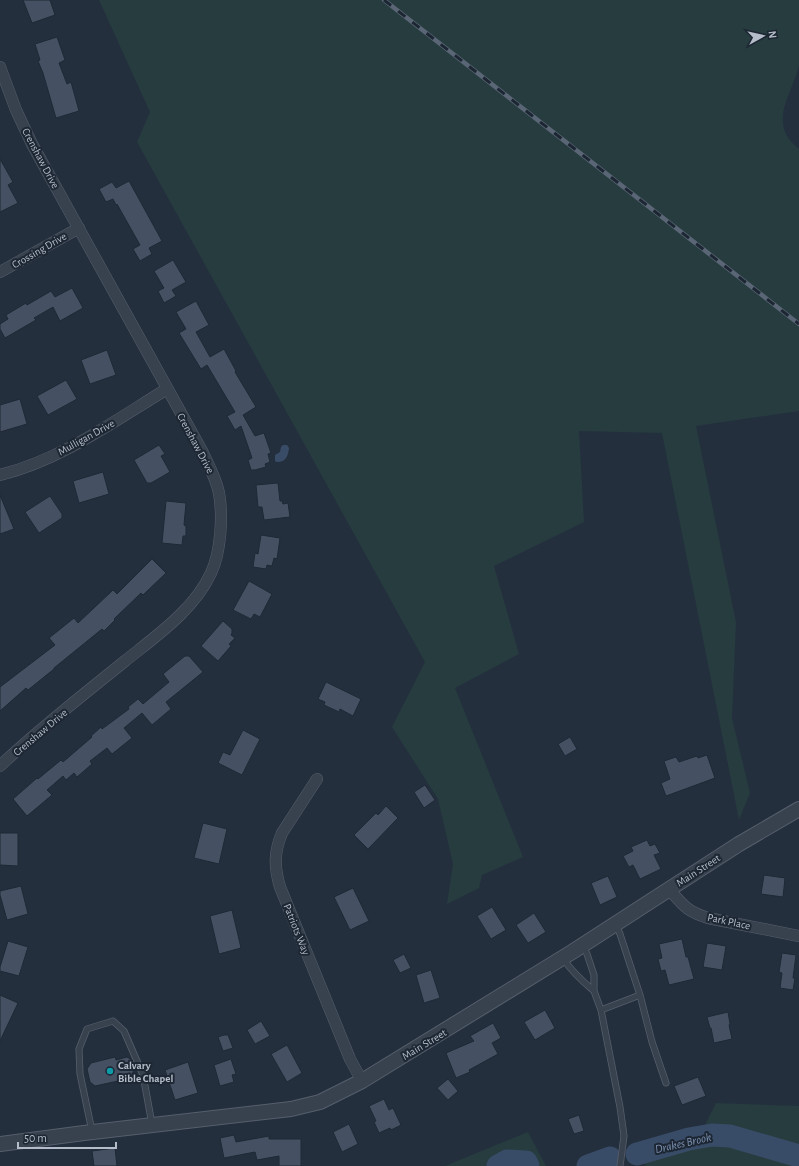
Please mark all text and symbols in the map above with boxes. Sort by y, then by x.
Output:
north arrow [743,16,783,56]
text: N [766,30,778,39]
street label: Crenshaw Drive [20,126,61,190]
street label: Crossing Drive [10,230,68,270]
street label: Crenshaw Drive [175,411,216,475]
street label: Mulligan Drive [56,417,116,457]
street label: Crenshaw Drive [11,707,69,758]
street label: Main Street [674,852,723,889]
street label: Patriots Way [281,902,312,957]
street label: Park Place [706,912,751,931]
street label: Main Street [400,1027,449,1062]
place label: Calvary Bible Chapel [118,1060,173,1084]
marker: Calvary Bible Chapel [105,1066,115,1076]
scale bar [18,1124,116,1150]
water label: Drakes Brook [654,1131,713,1155]
text: 50 m [24,1132,47,1144]

